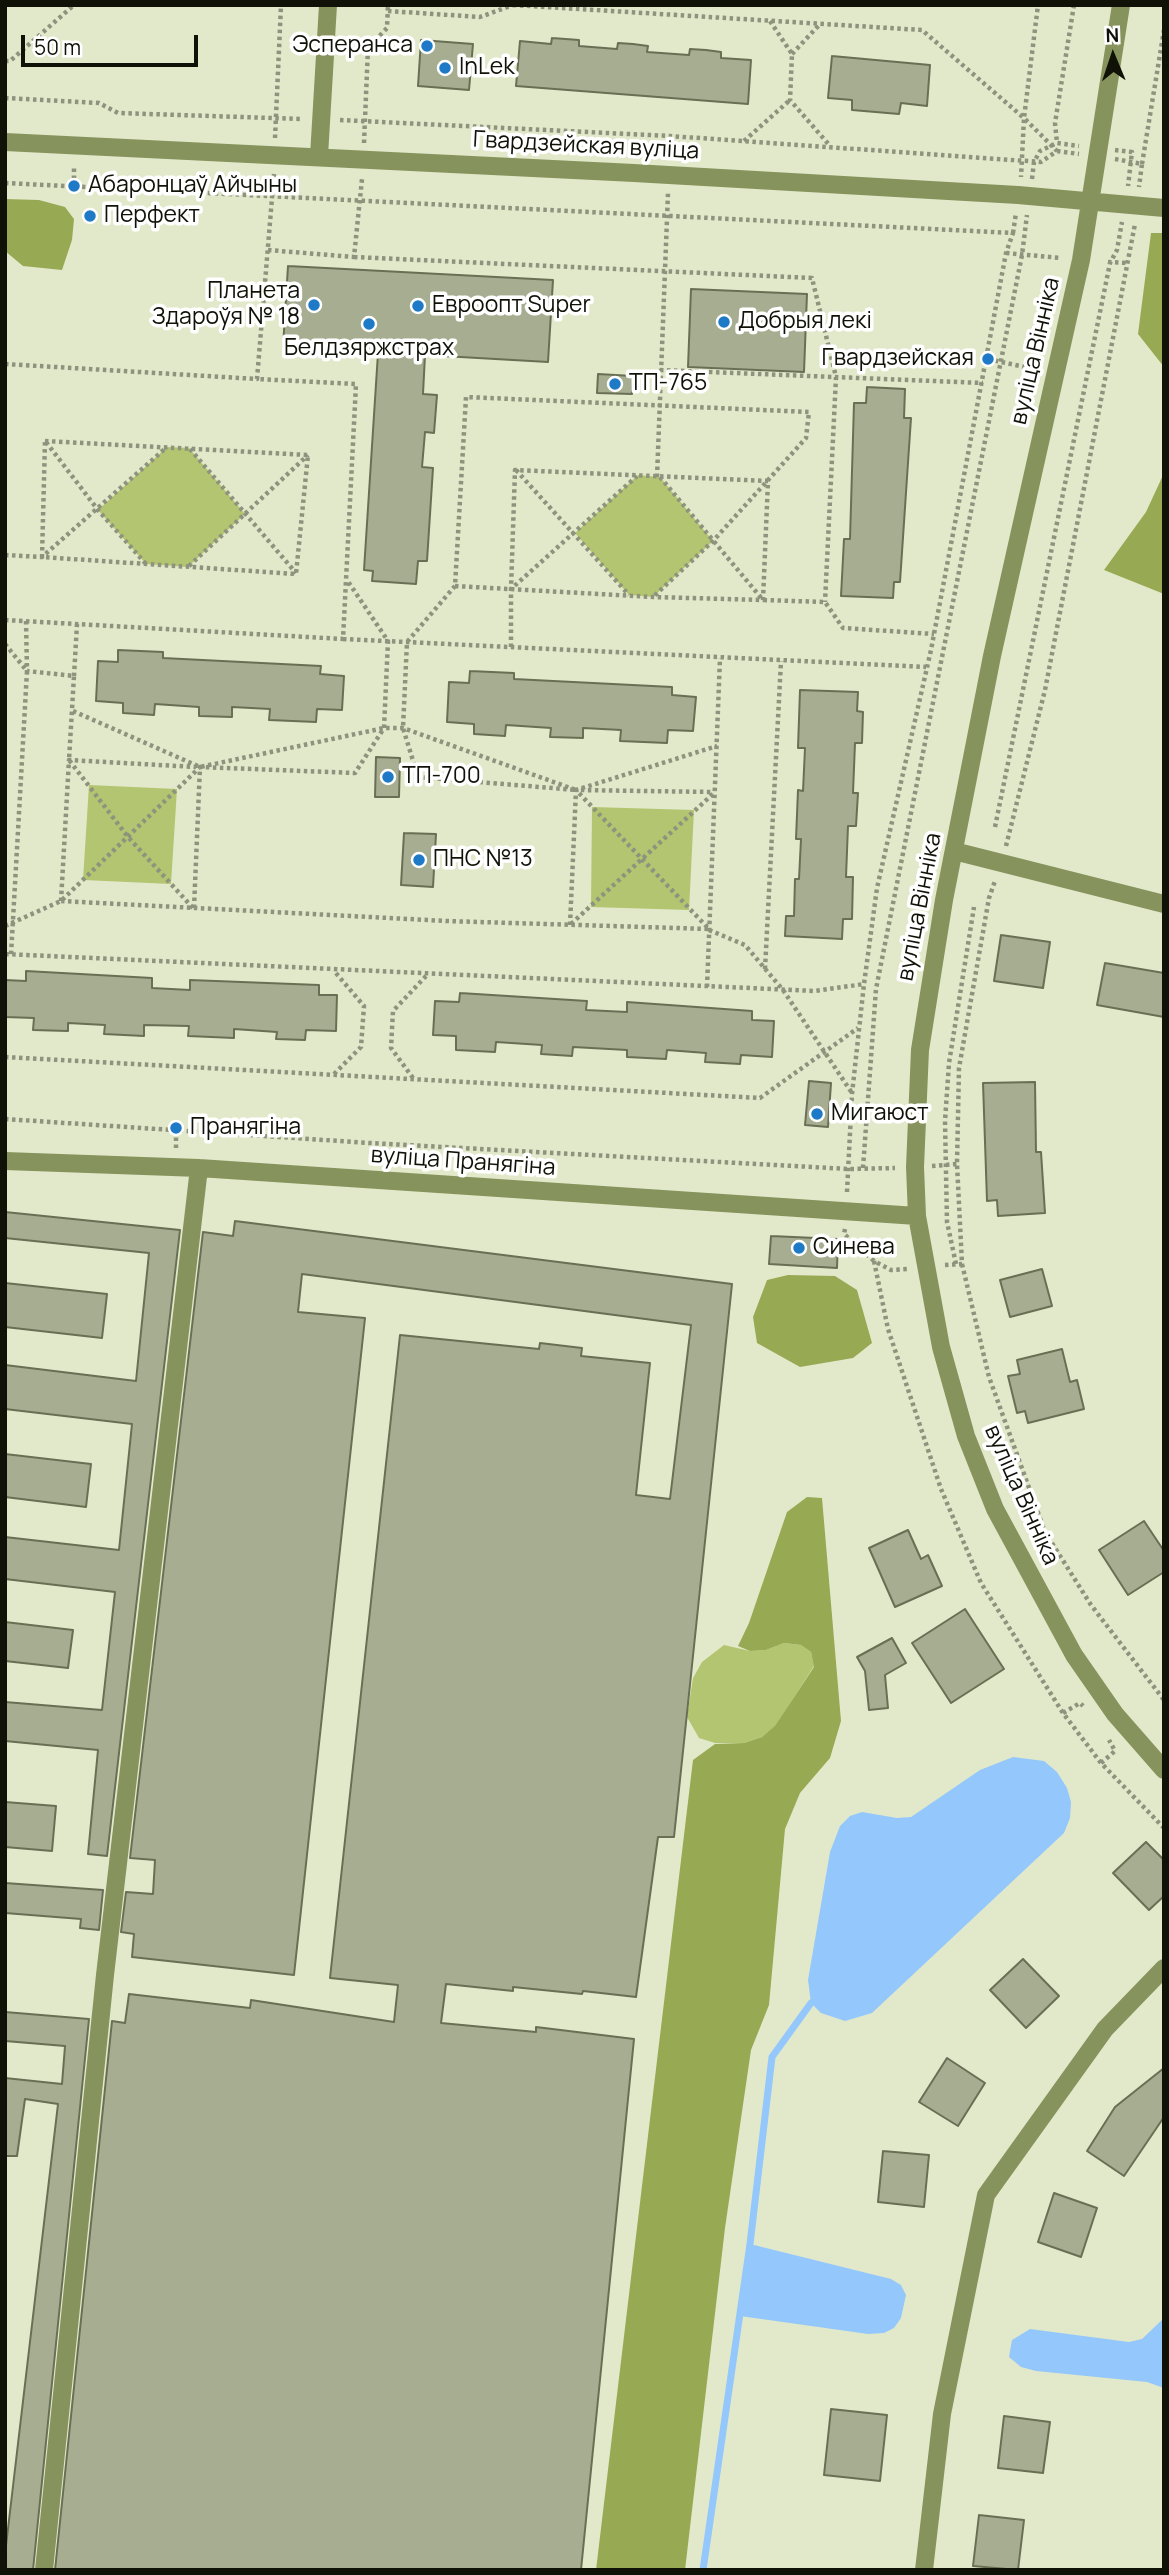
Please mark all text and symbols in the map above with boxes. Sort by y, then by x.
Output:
scale bar [24,21,201,65]
north arrow [1078,21,1148,91]
text: N [1105,22,1120,48]
place label: Эсперанса [292,32,413,60]
text: 50 m [34,33,81,61]
marker: Эсперанса [419,38,435,54]
place label: InLek [459,54,515,82]
marker: InLek [437,60,453,76]
street label: Гвардзейская вуліца [472,126,700,166]
place label: Абаронцаў Айчыны [88,172,297,200]
marker: Абаронцаў Айчыны [66,178,82,194]
place label: Перфект [104,202,200,230]
marker: Перфект [82,208,98,224]
street label: вуліца Вінніка [1006,275,1066,427]
place label: Планета Здароўя № 18 [152,278,300,332]
place label: Евроопт Super [432,292,591,320]
marker: Планета Здароўя № 18 [306,297,322,313]
marker: Евроопт Super [410,298,426,314]
place label: Добрыя лекі [738,308,872,336]
marker: Добрыя лекі [716,314,732,330]
marker: Белдзяржстрах [361,316,377,332]
place label: Белдзяржстрах [284,335,454,363]
place label: Гвардзейская [822,345,974,373]
marker: Гвардзейская [980,351,996,367]
place label: ТП-765 [629,370,707,398]
marker: ТП-765 [607,376,623,392]
place label: ТП-700 [402,763,481,791]
marker: ТП-700 [380,769,396,785]
street label: вуліца Вінніка [892,831,948,983]
place label: ПНС №13 [433,846,533,874]
marker: ПНС №13 [411,852,427,868]
place label: Мигаюст [831,1100,929,1128]
marker: Мигаюст [809,1106,825,1122]
place label: Пранягіна [190,1114,301,1142]
marker: Пранягіна [168,1120,184,1136]
street label: вуліца Пранягіна [370,1142,556,1182]
place label: Синева [813,1234,895,1262]
marker: Синева [791,1240,807,1256]
street label: вуліца Вінніка [978,1421,1064,1569]

